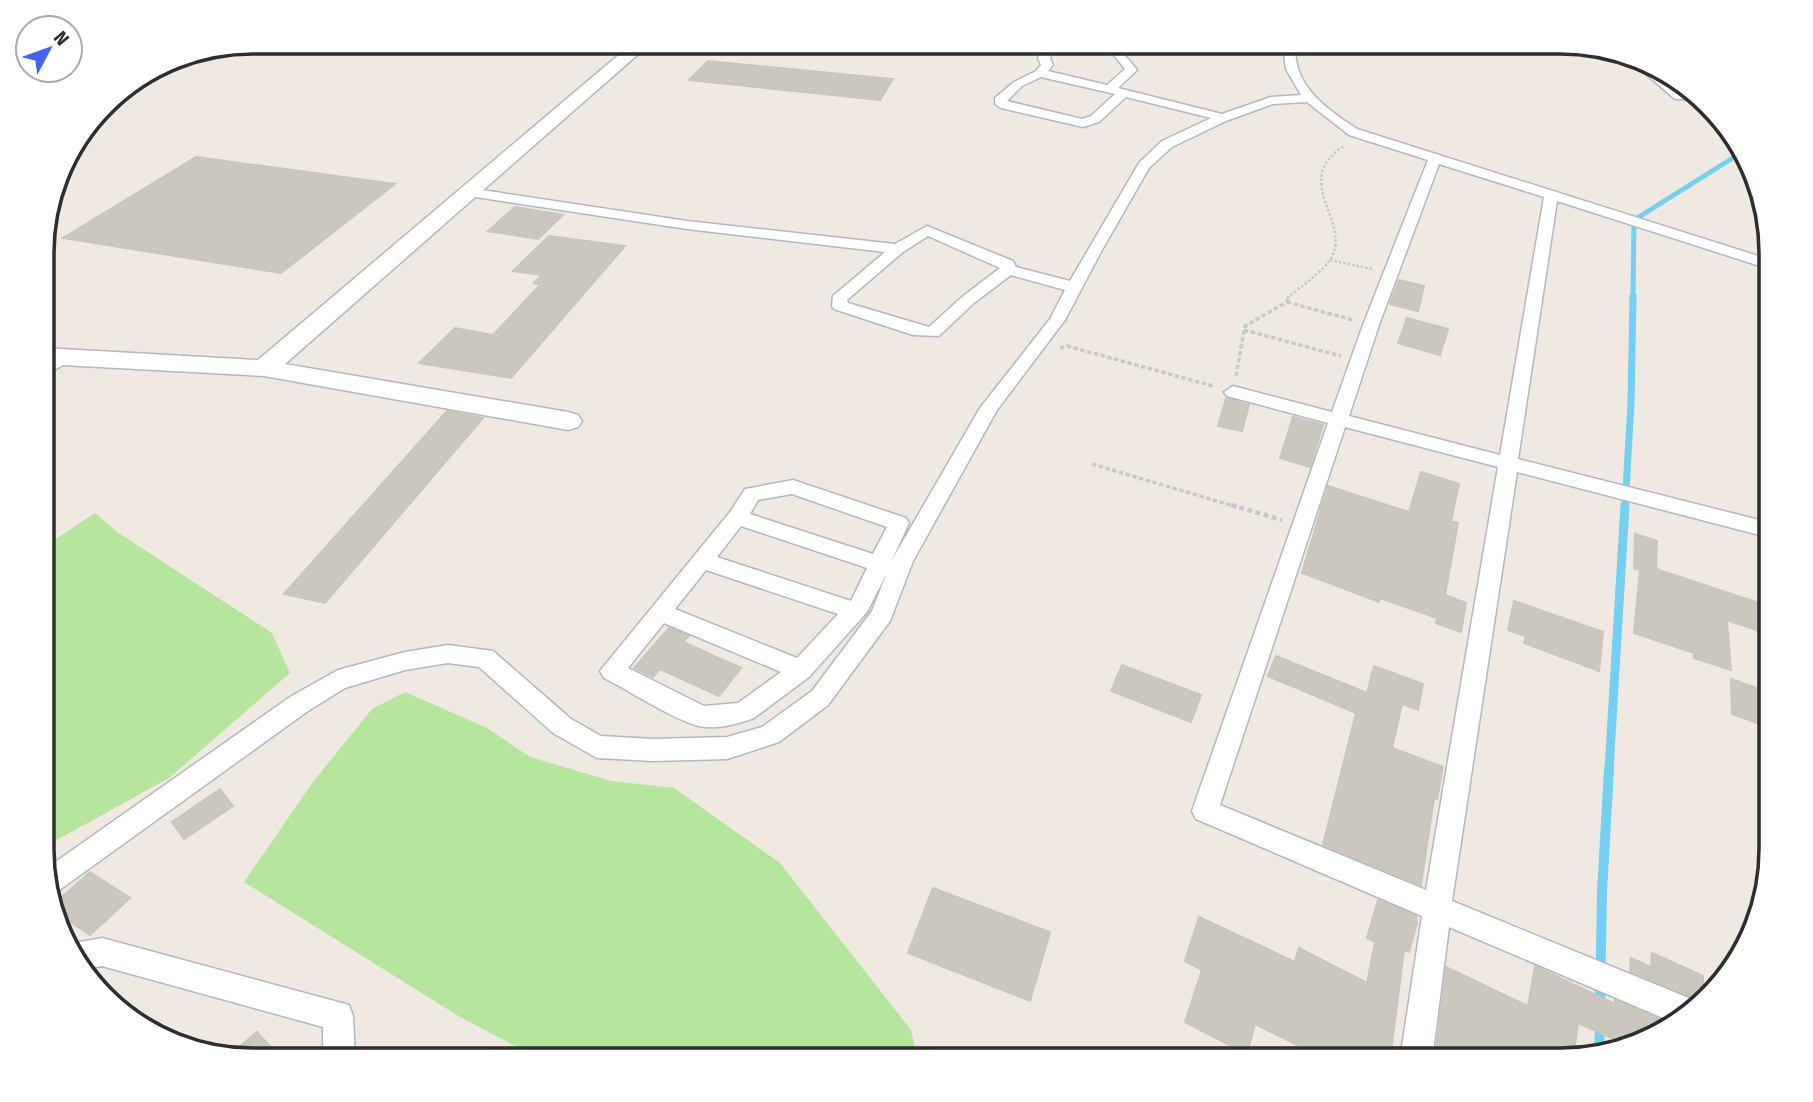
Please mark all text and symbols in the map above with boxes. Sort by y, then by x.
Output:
north arrow [14,14,84,84]
text: N [49,26,74,50]

